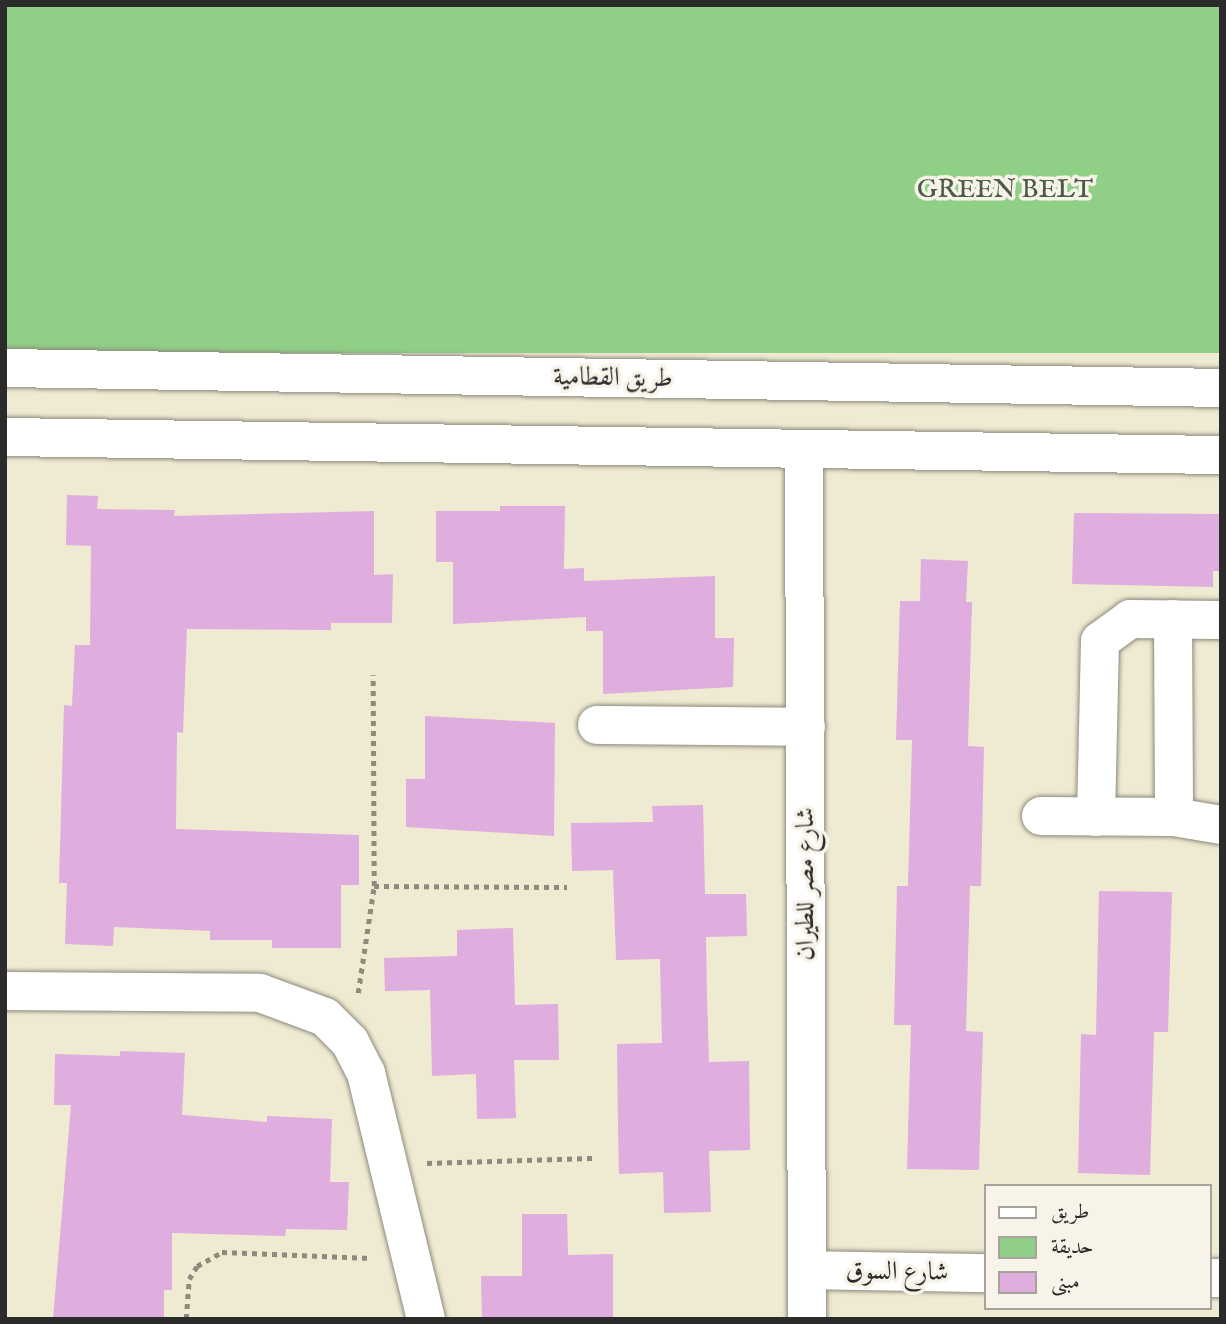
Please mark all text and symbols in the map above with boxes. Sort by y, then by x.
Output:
park label: GREEN BELT [917,174,1093,206]
street label: طريق القطامية [553,361,673,395]
street label: شارع مصر للطيران [790,807,822,961]
legend [984,1184,1212,1310]
text: طريق [1051,1199,1089,1226]
text: حديقة [1051,1234,1094,1261]
street label: شارع السوق [845,1256,949,1288]
text: مبنى [1051,1269,1080,1296]

